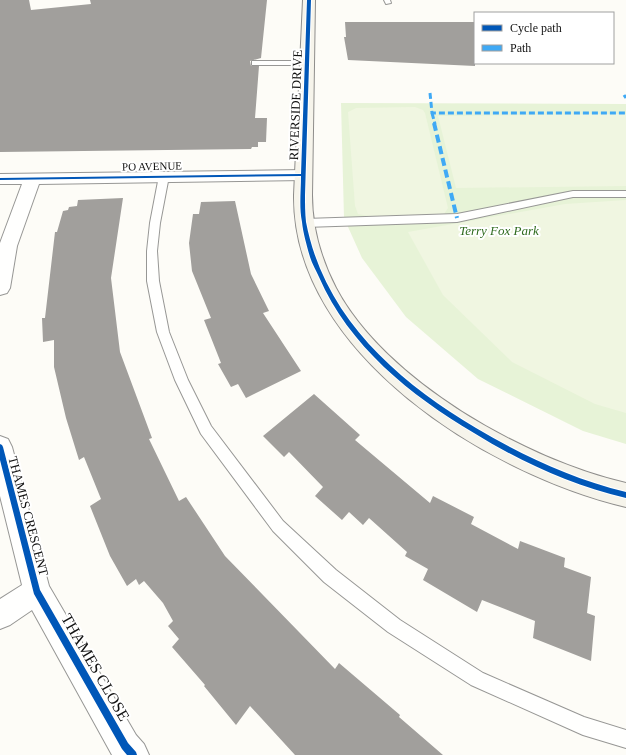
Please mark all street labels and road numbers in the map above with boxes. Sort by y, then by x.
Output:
street label: RIVERSIDE DRIVE [286,49,305,161]
street label: PO AVENUE [122,159,182,173]
street label: THAMES CRESCENT [5,455,52,578]
street label: THAMES CLOSE [58,611,133,724]

